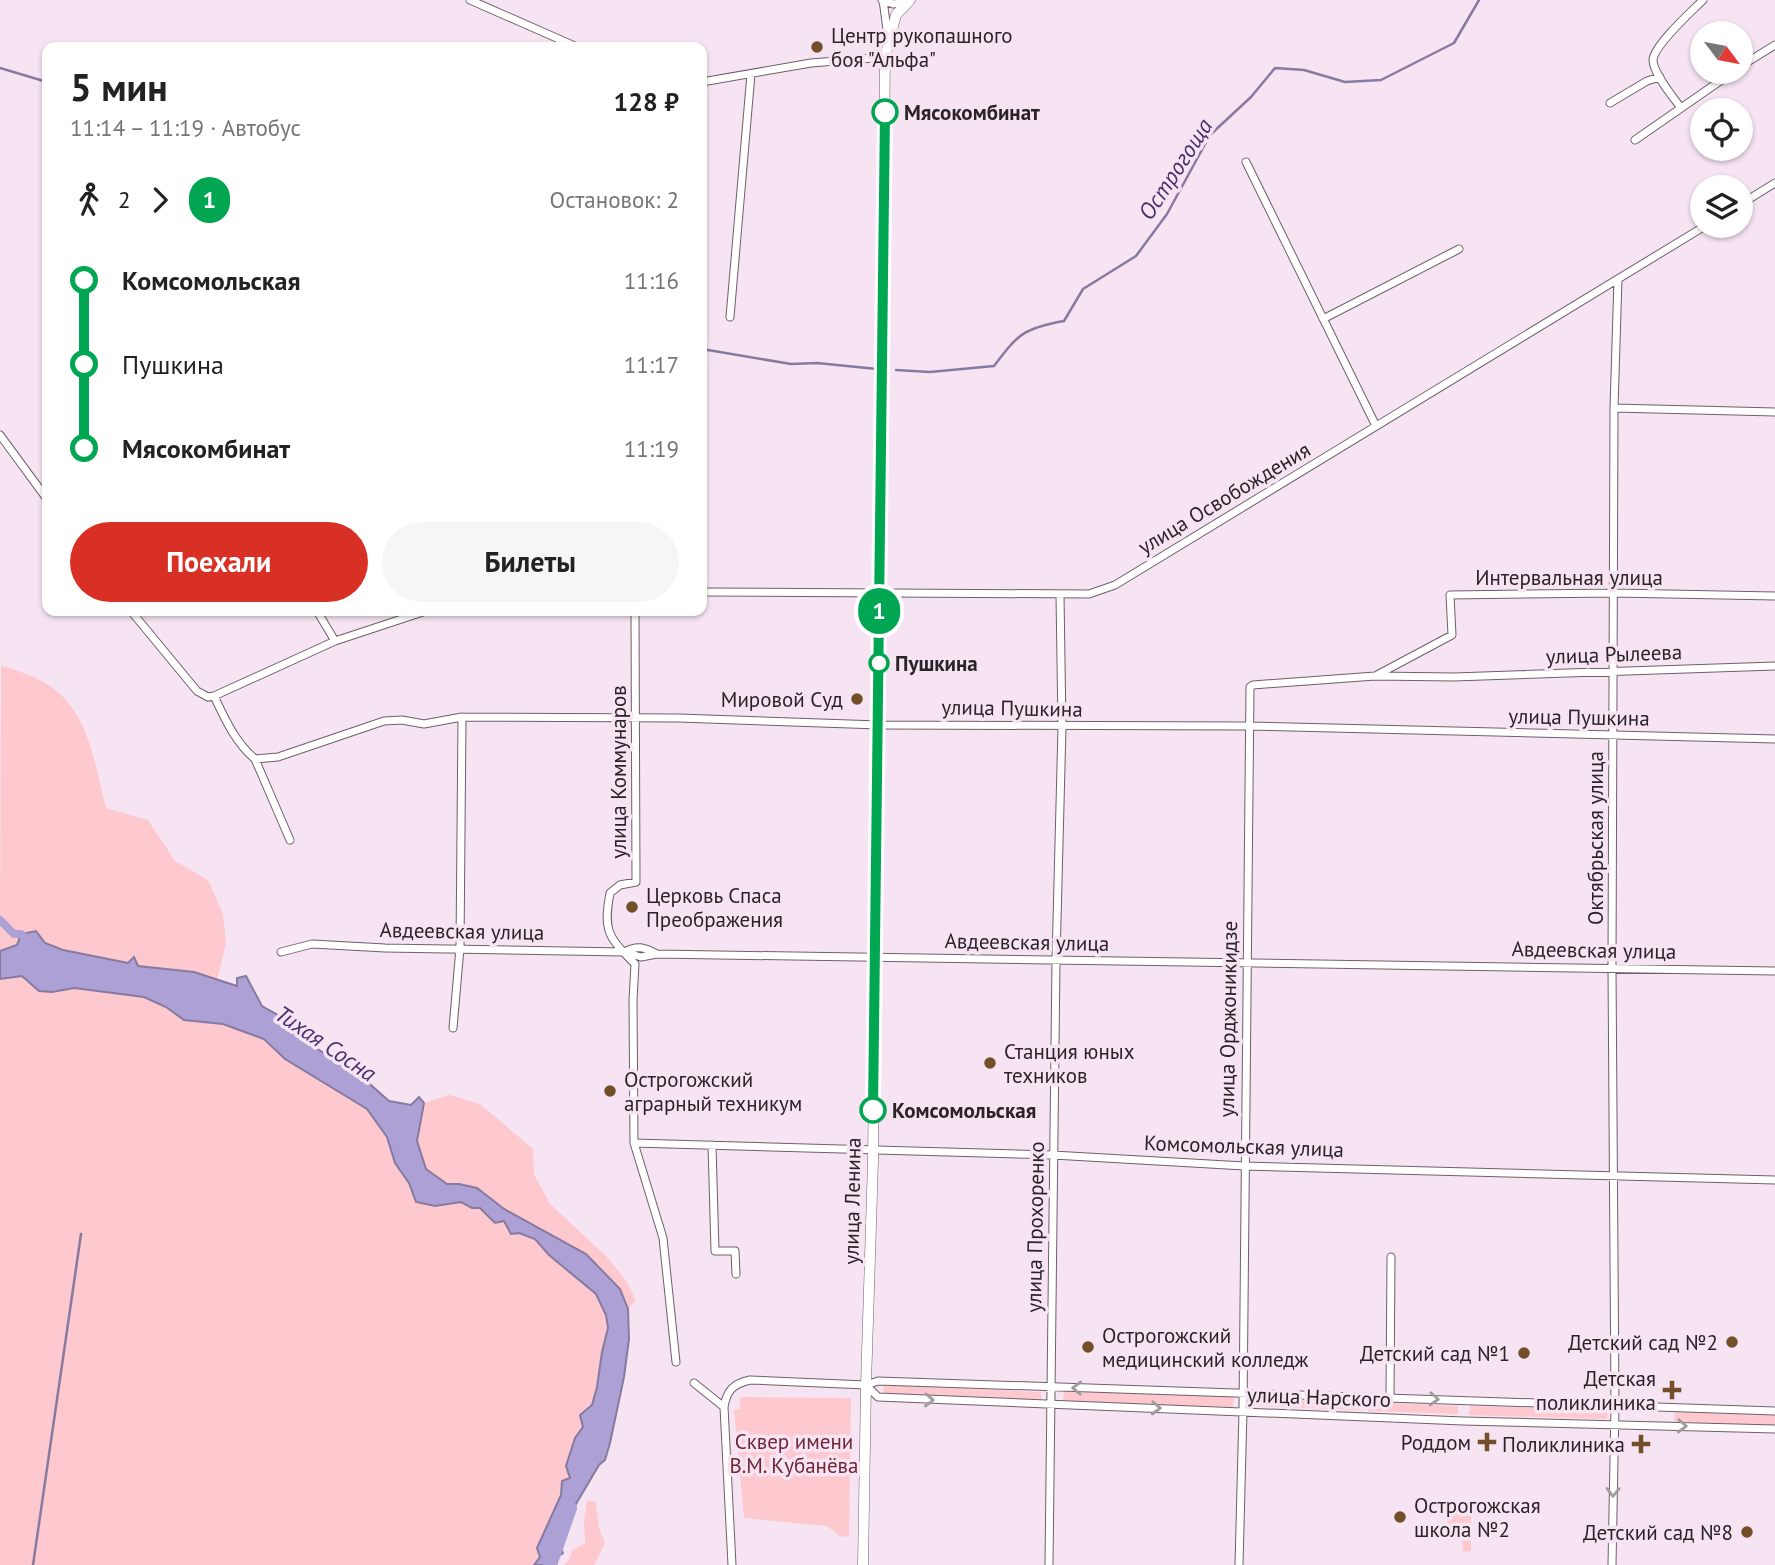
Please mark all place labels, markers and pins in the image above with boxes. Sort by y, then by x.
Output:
place label: Центр рукопашного боя "Альфа" [831,22,1013,73]
marker: Центр рукопашного боя "Альфа" [809,39,825,55]
marker: Мясокомбинат [872,99,898,125]
place label: Мясокомбинат [904,99,1040,126]
place label: Пушкина [895,650,978,677]
marker: Пушкина [869,653,889,673]
place label: Мировой Суд [721,686,843,713]
marker: Мировой Суд [849,691,865,707]
place label: Церковь Спаса Преображения [646,882,783,933]
marker: Церковь Спаса Преображения [624,899,640,915]
place label: Станция юных техников [1004,1038,1135,1089]
marker: Станция юных техников [982,1055,998,1071]
place label: Острогожский аграрный техникум [624,1066,802,1117]
marker: Острогожский аграрный техникум [602,1083,618,1099]
marker: Комсомольская [860,1097,886,1123]
place label: Комсомольская [892,1097,1036,1124]
place label: Острогожский медицинский колледж [1102,1322,1309,1373]
place label: Детский сад №2 [1568,1329,1718,1356]
marker: Детский сад №2 [1724,1334,1740,1350]
marker: Острогожский медицинский колледж [1080,1339,1096,1355]
place label: Детский сад №1 [1360,1340,1510,1367]
marker: Детский сад №1 [1516,1345,1532,1361]
place label: Детская поликлиника [1536,1365,1656,1416]
marker: Детская поликлиника [1662,1380,1682,1400]
place label: Роддом [1401,1429,1471,1456]
place label: Поликлиника [1502,1431,1625,1458]
marker: Роддом [1477,1432,1497,1452]
marker: Поликлиника [1631,1434,1651,1454]
place label: Острогожская школа №2 [1414,1492,1541,1543]
marker: Острогожская школа №2 [1392,1509,1408,1525]
place label: Детский сад №8 [1583,1519,1733,1546]
marker: Детский сад №8 [1739,1524,1755,1540]

